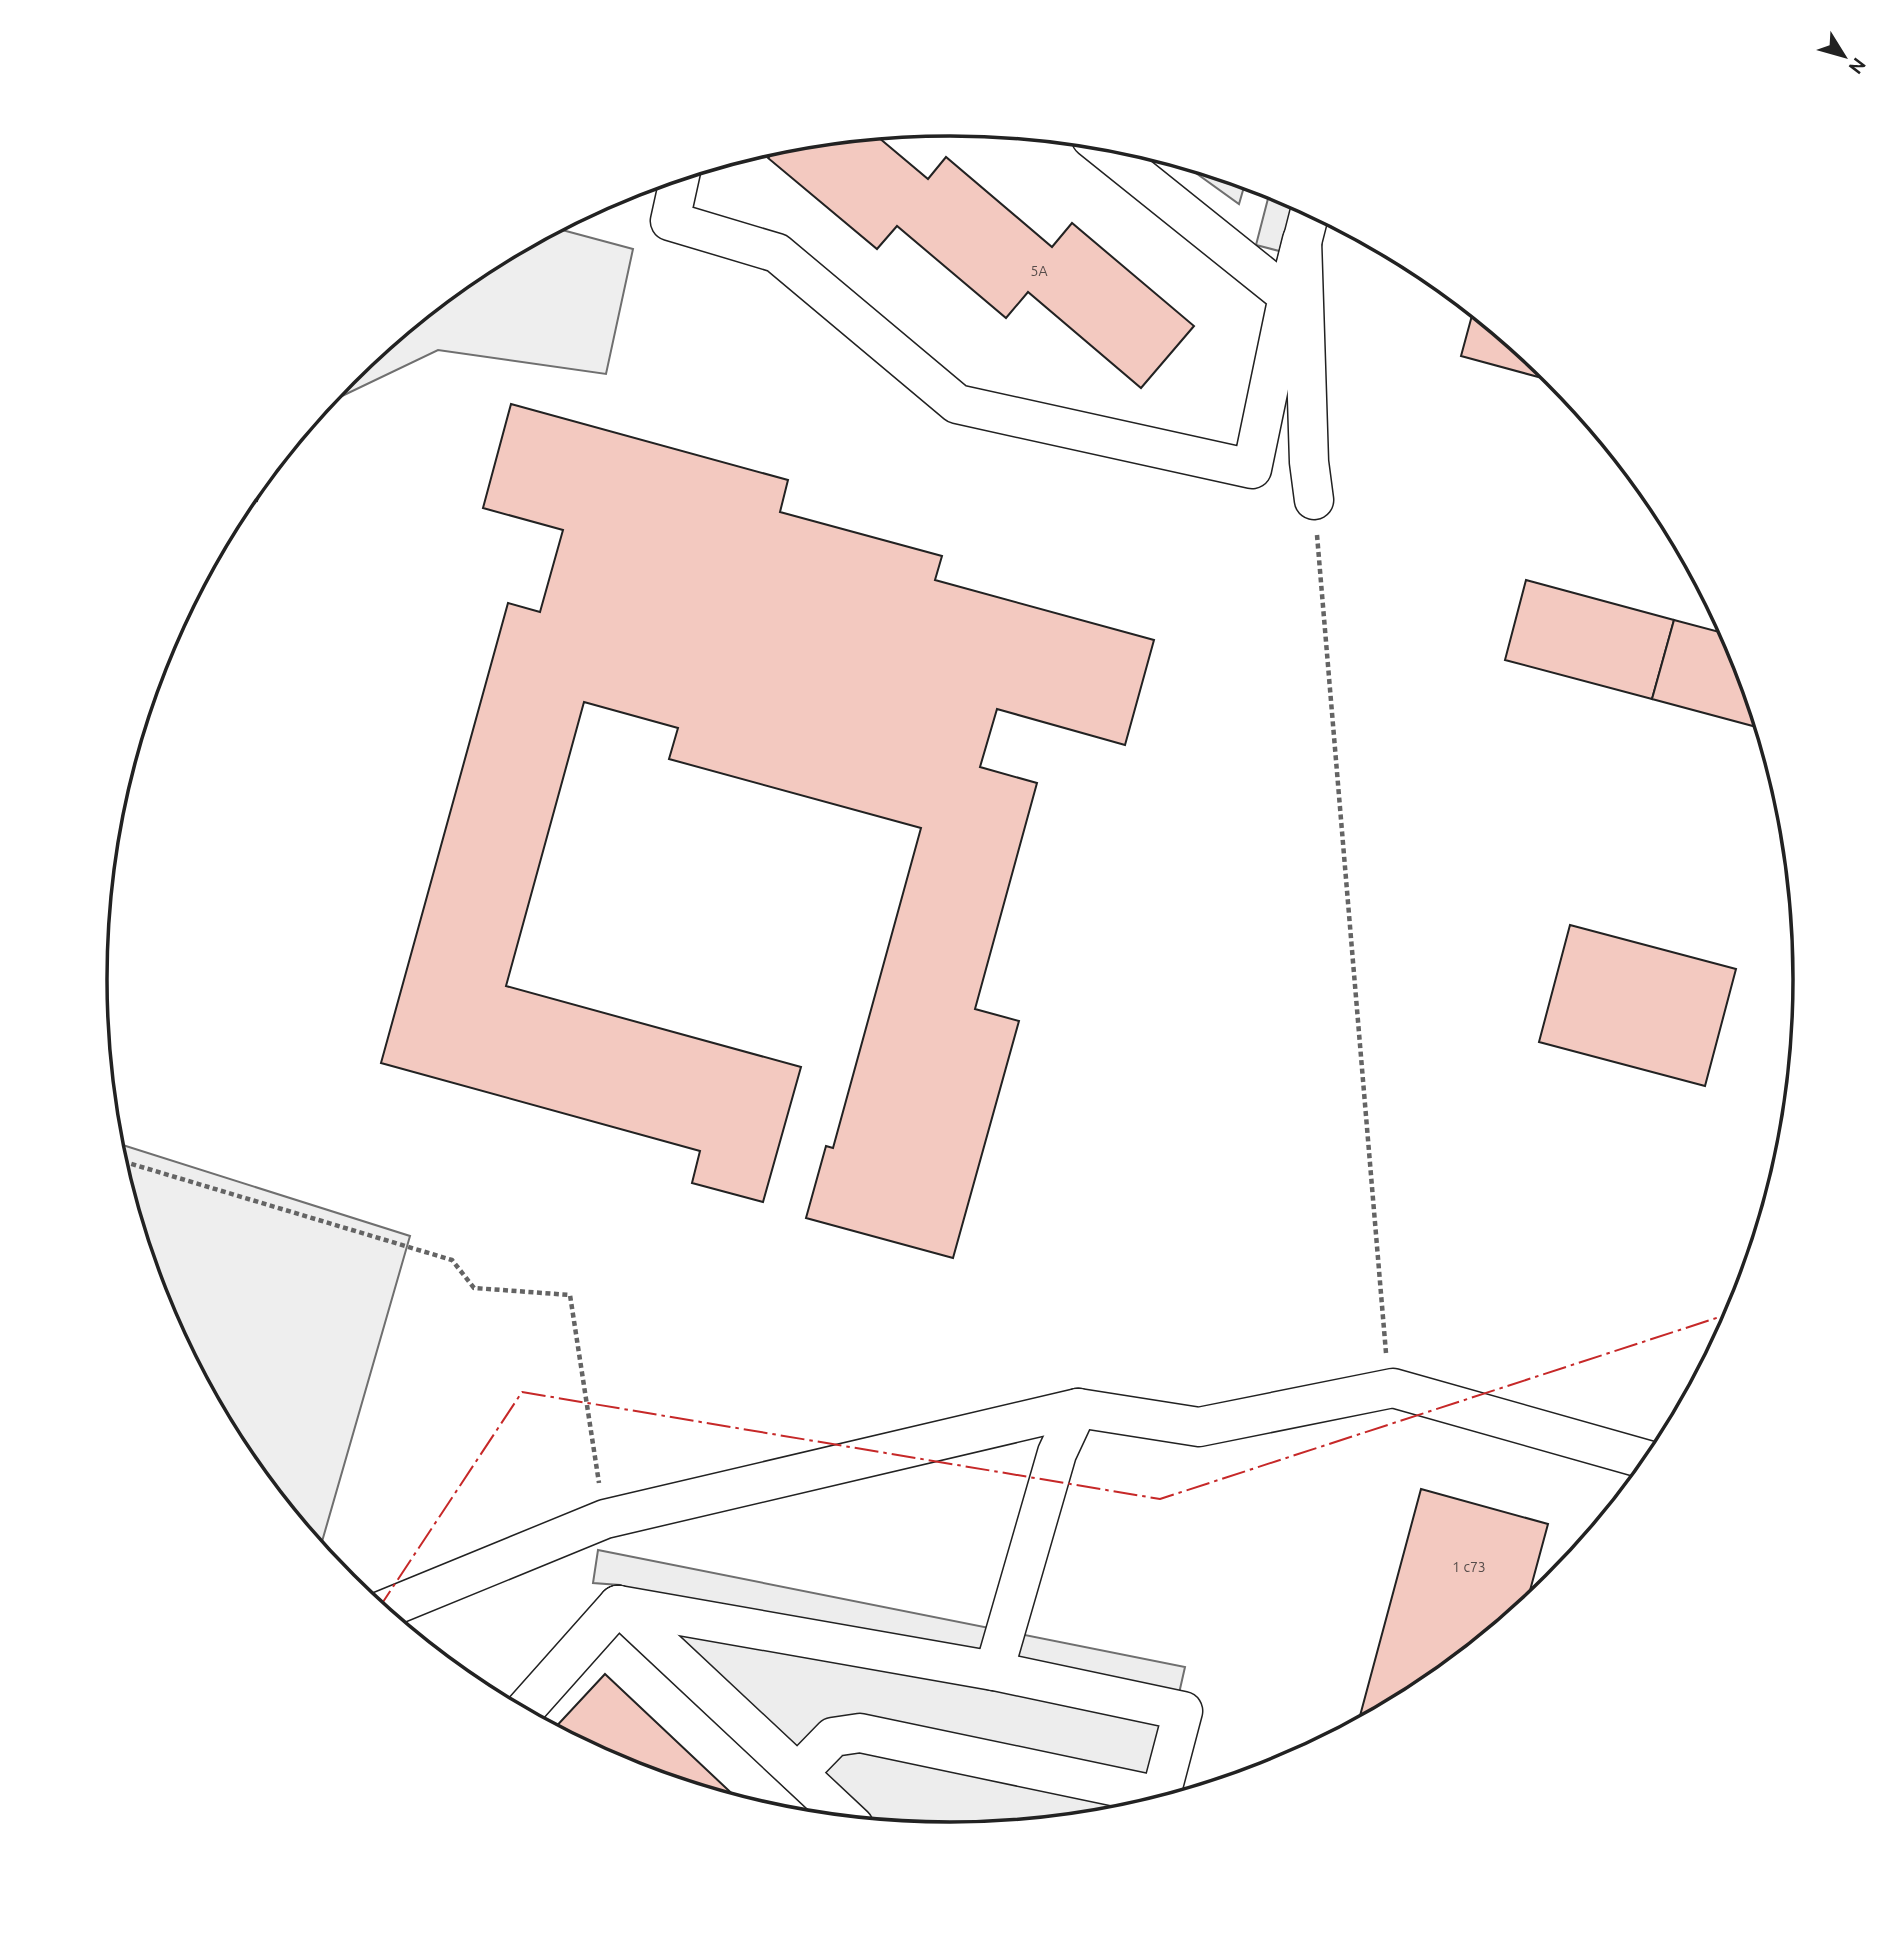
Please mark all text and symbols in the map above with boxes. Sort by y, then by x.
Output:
north arrow [1809,21,1879,91]
text: N [1845,54,1871,79]
house number: 5А [1031,263,1048,279]
house number: 1 с73 [1452,1559,1486,1575]

